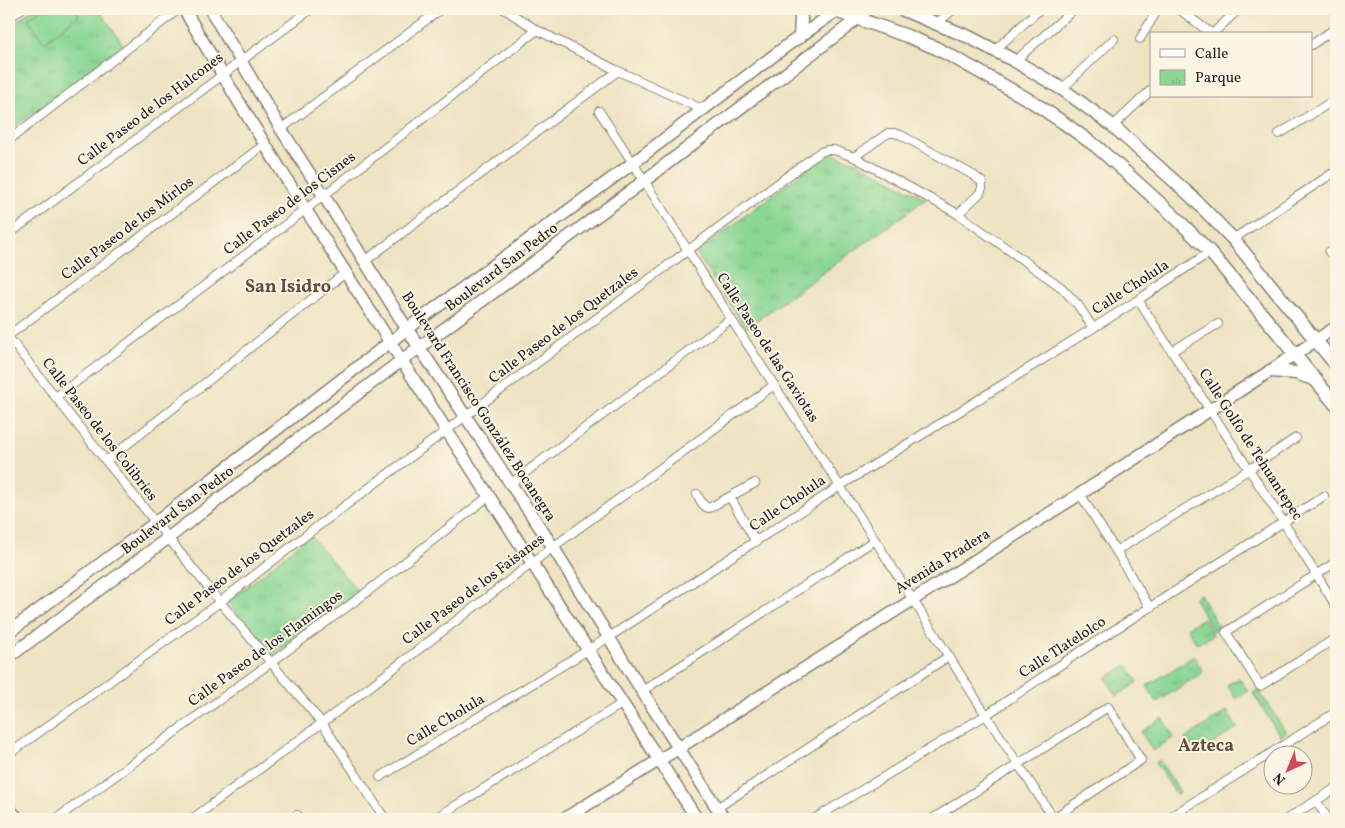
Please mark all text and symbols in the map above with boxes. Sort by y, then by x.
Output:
legend [1150,32,1312,98]
text: Calle [1195,44,1228,65]
street label: Calle Paseo de los Halcones [74,48,228,172]
text: Parque [1195,68,1241,89]
street label: Calle Paseo de los Cisnes [220,147,360,261]
street label: Calle Paseo de los Mirlos [57,172,199,286]
street label: Boulevard San Pedro [441,219,563,317]
street label: Calle Cholula [1088,255,1174,321]
street label: Calle Paseo de los Quetzales [485,263,643,389]
street label: Calle Paseo de las Gaviotas [711,269,823,427]
district label: San Isidro [245,275,331,300]
street label: Boulevard Francisco González Bocanegra [396,288,560,526]
street label: Calle Paseo de los Colibríes [36,354,162,506]
street label: Calle Golfo de Tehuantepec [1193,365,1307,525]
street label: Boulevard San Pedro [117,462,239,560]
street label: Calle Cholula [746,471,830,537]
street label: Calle Paseo de los Quetzales [161,505,319,631]
street label: Avenida Pradera [891,524,995,600]
street label: Calle Paseo de los Faisanes [398,529,550,651]
street label: Calle Paseo de los Flamingos [184,586,348,712]
street label: Calle Tlatelolco [1015,612,1111,684]
street label: Calle Cholula [403,689,489,753]
district label: Azteca [1178,734,1234,759]
north arrow [1262,746,1312,796]
text: N [1270,768,1290,789]

